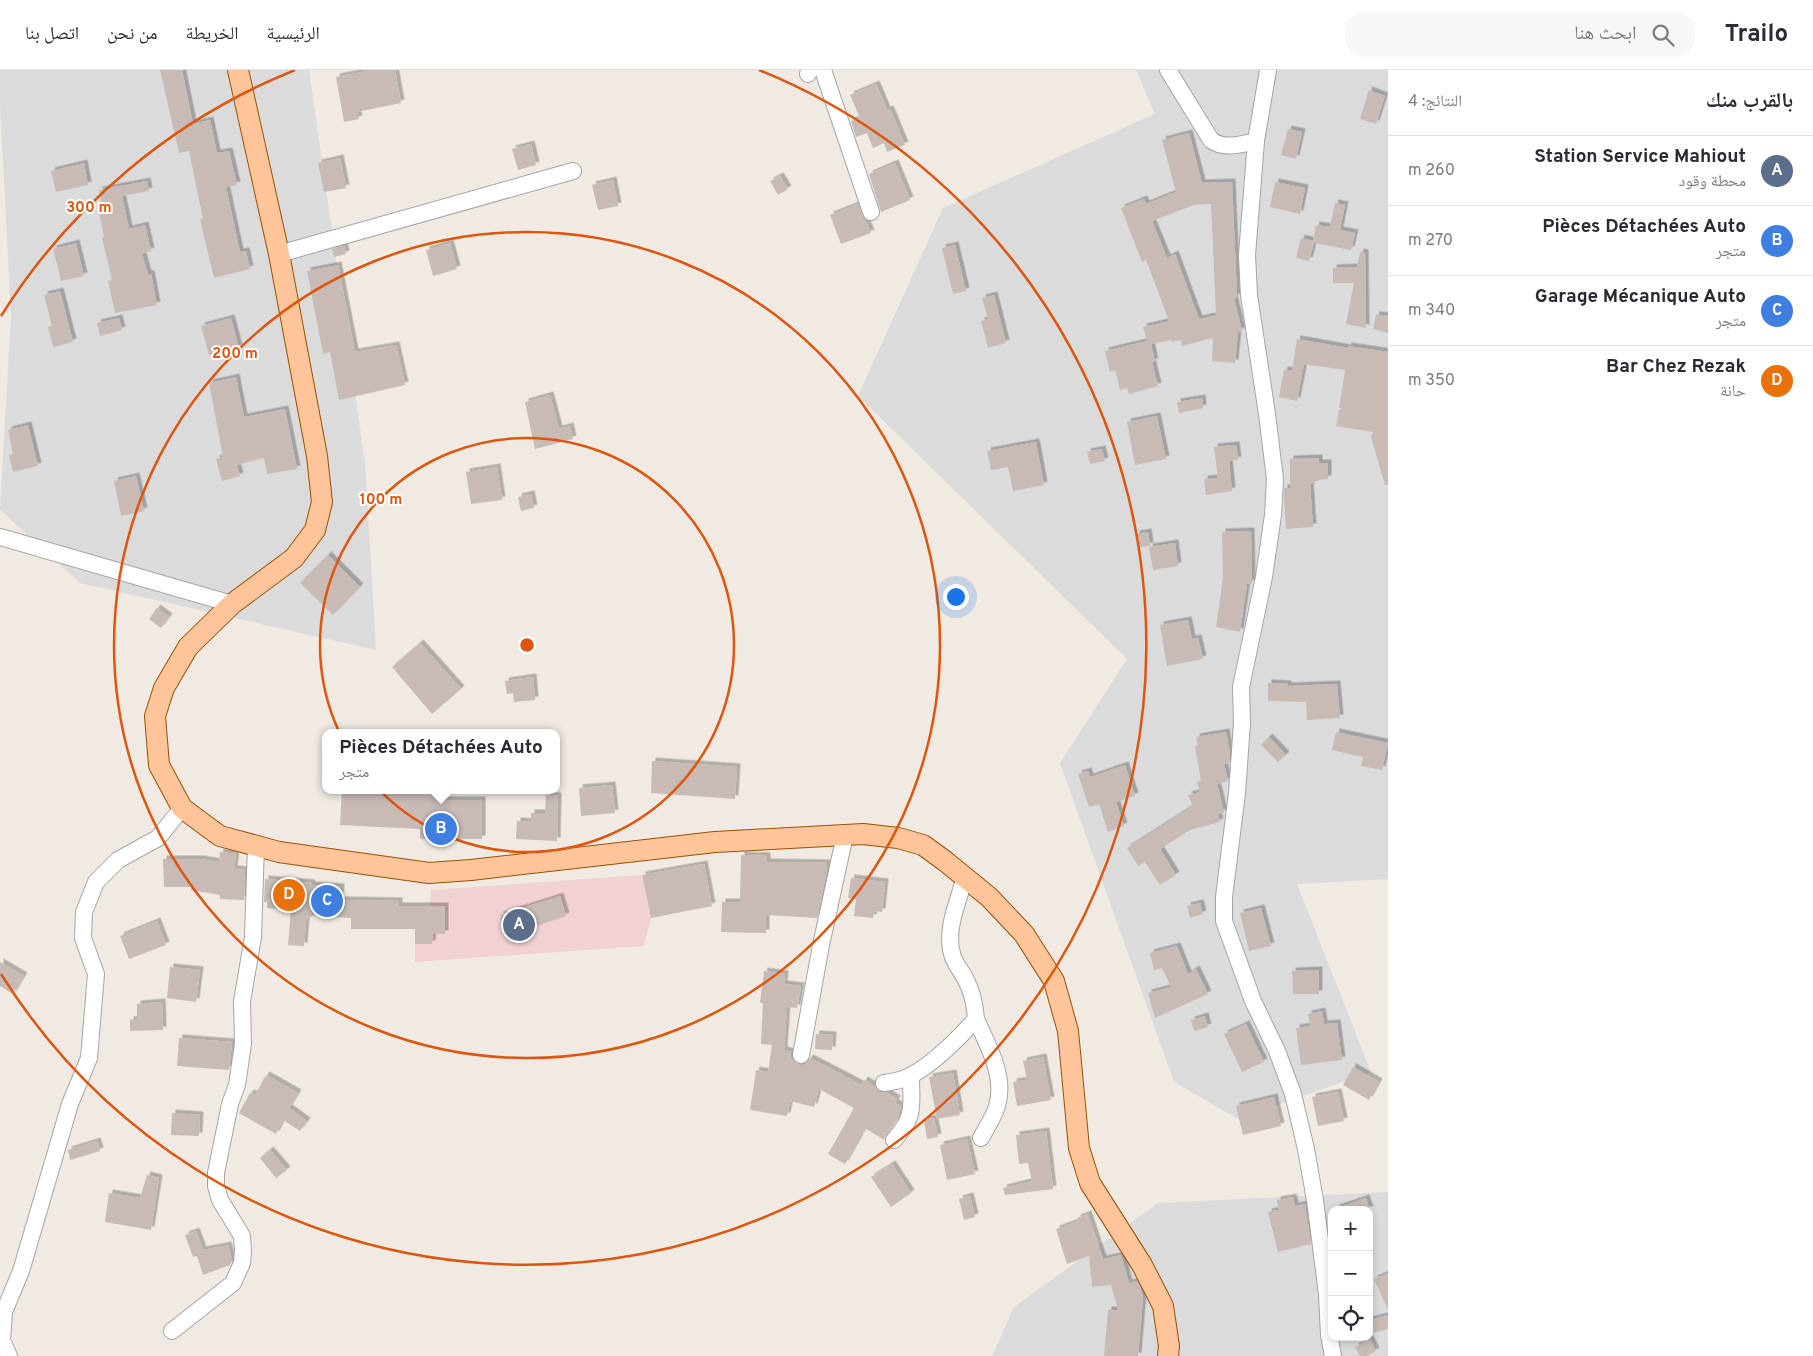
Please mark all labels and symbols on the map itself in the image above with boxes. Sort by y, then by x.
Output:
text: 300 m [66,199,112,218]
text: 200 m [212,345,258,364]
text: 100 m [360,491,402,510]
your location [943,584,969,610]
centre of rings [518,636,536,654]
pin: B [425,810,457,848]
pin: D [273,876,305,914]
pin: C [311,882,343,920]
pin: A [503,906,535,944]

